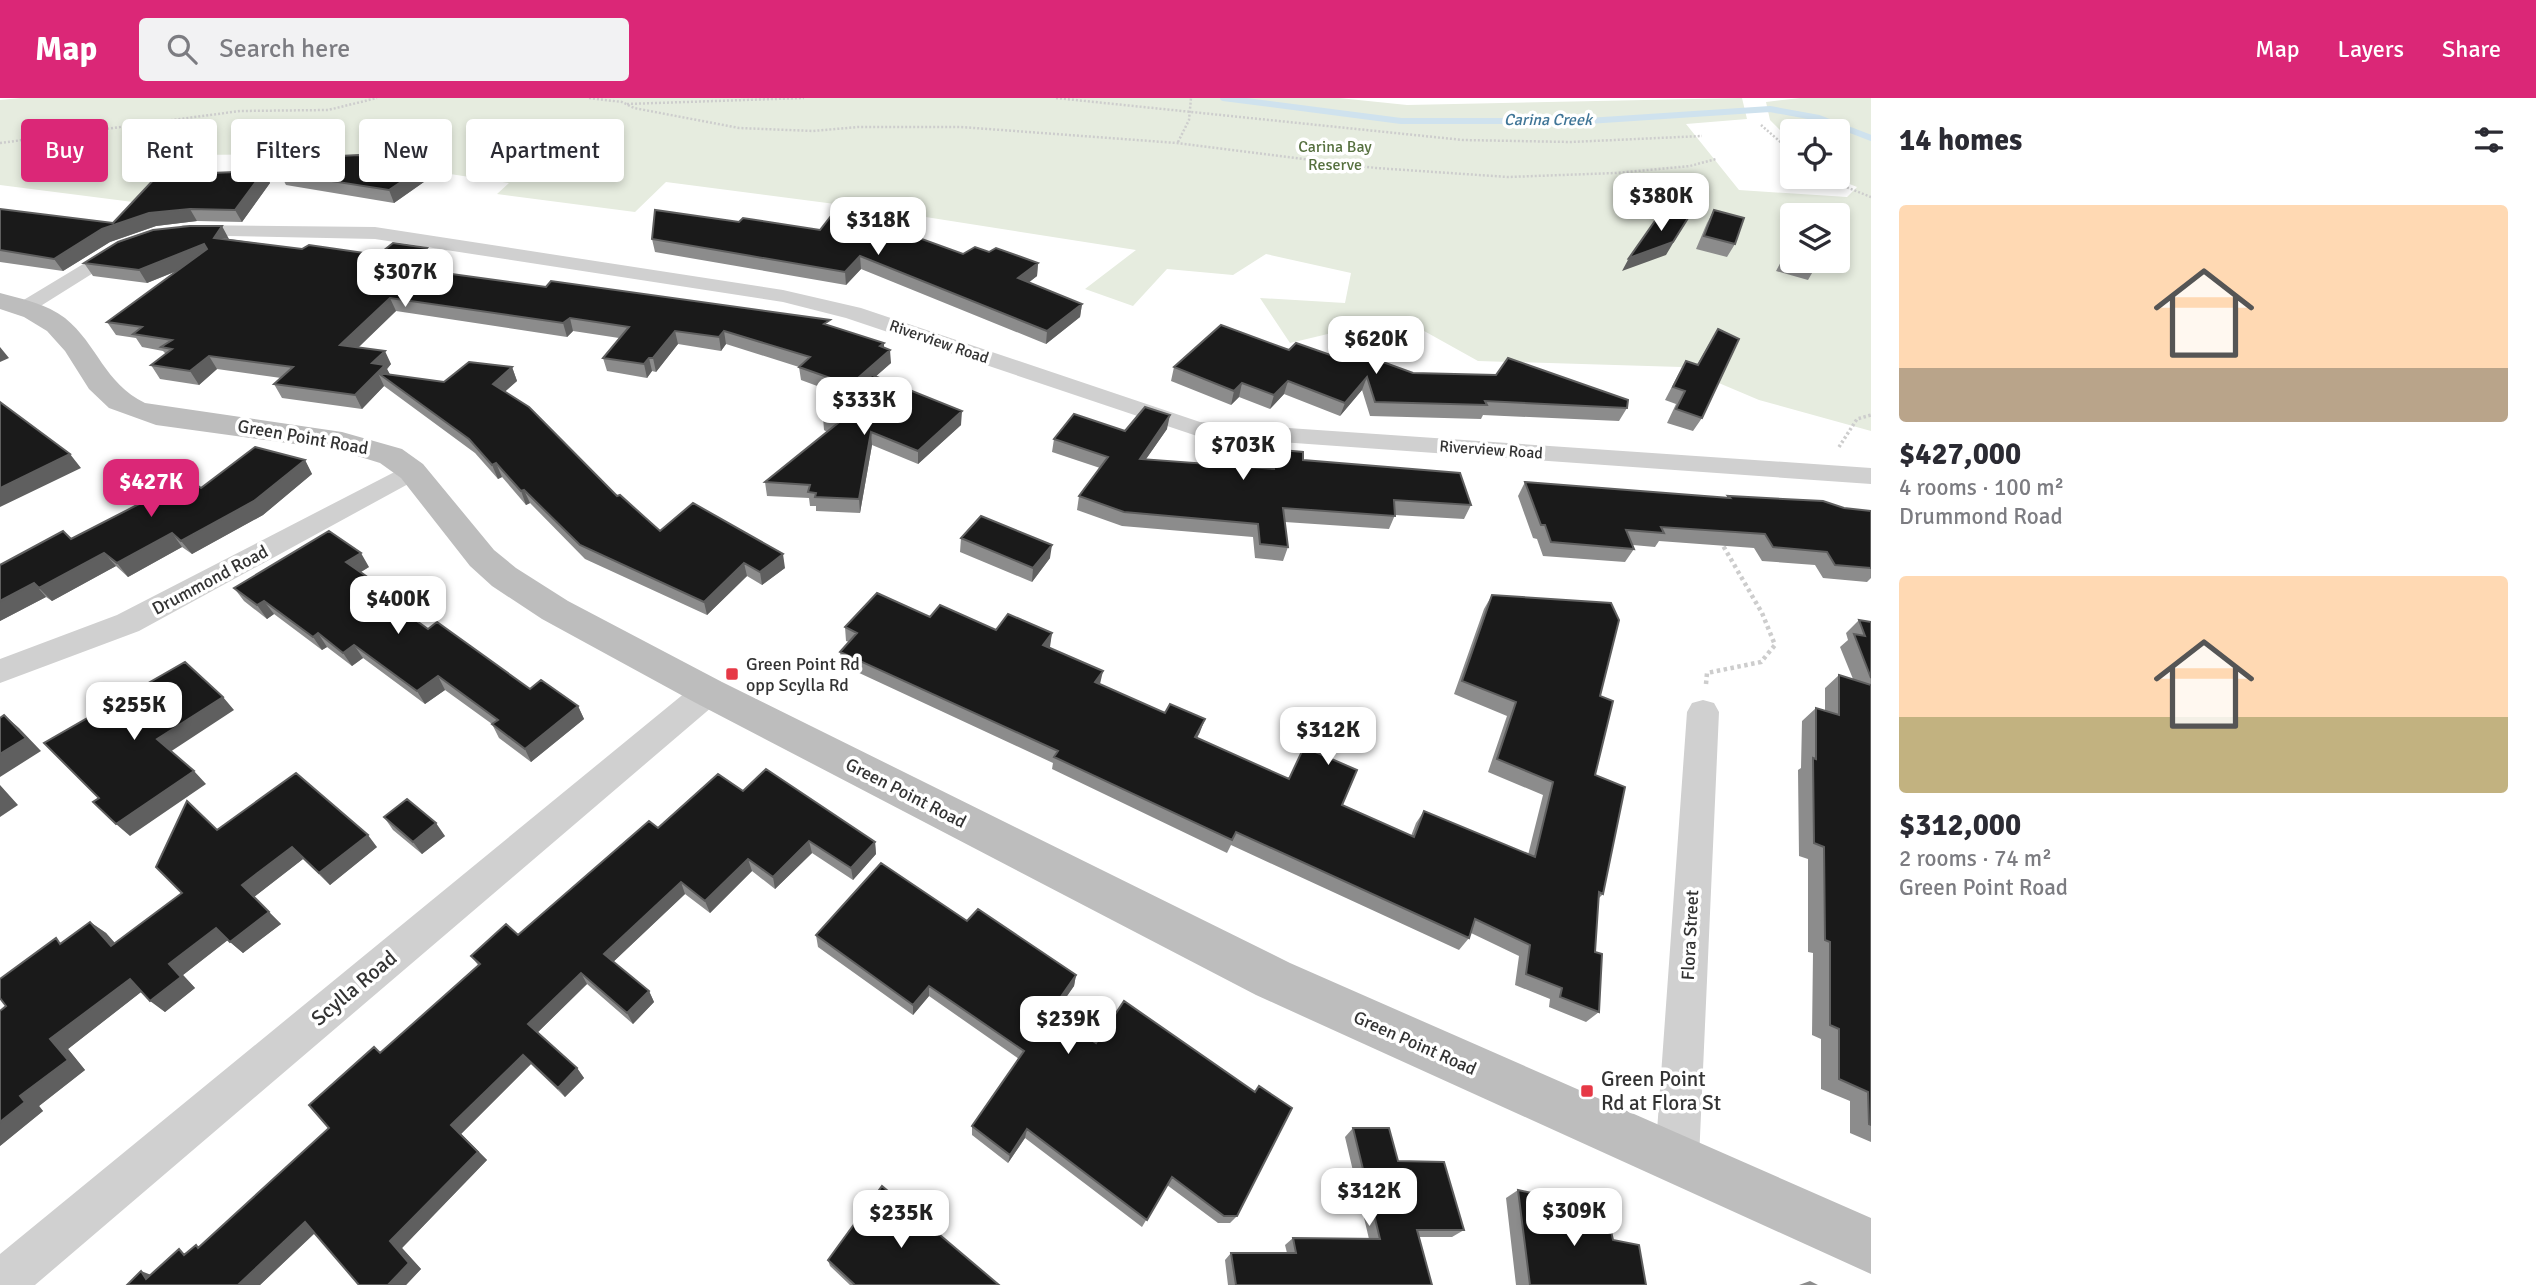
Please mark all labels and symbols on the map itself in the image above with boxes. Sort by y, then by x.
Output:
water label: Carina Creek [1504,110,1594,130]
park label: Carina Bay Reserve [1298,137,1372,175]
pin: $380K [1612,174,1710,233]
pin: $318K [829,198,927,257]
pin: $307K [356,250,454,309]
street label: Riverview Road [887,316,991,368]
pin: $620K [1327,316,1425,376]
pin: $333K [815,378,913,437]
street label: Green Point Road [236,415,370,459]
pin: $703K [1194,422,1292,482]
street label: Riverview Road [1439,436,1543,464]
pin: $427K [102,460,200,519]
street label: Drummond Road [148,540,272,620]
pin: $400K [349,576,447,636]
place label: Green Point Rd opp Scylla Rd [746,653,860,696]
marker: Green Point Rd opp Scylla Rd [724,666,740,682]
pin: $255K [85,682,183,742]
pin: $312K [1279,708,1377,767]
street label: Green Point Road [842,753,970,833]
street label: Flora Street [1677,889,1703,981]
street label: Scylla Road [306,945,402,1031]
pin: $239K [1019,996,1117,1056]
street label: Green Point Road [1350,1006,1480,1080]
place label: Green Point Rd at Flora St [1601,1066,1721,1116]
marker: Green Point Rd at Flora St [1579,1083,1595,1099]
pin: $312K [1320,1168,1418,1228]
pin: $309K [1525,1188,1623,1248]
pin: $235K [852,1190,950,1250]

